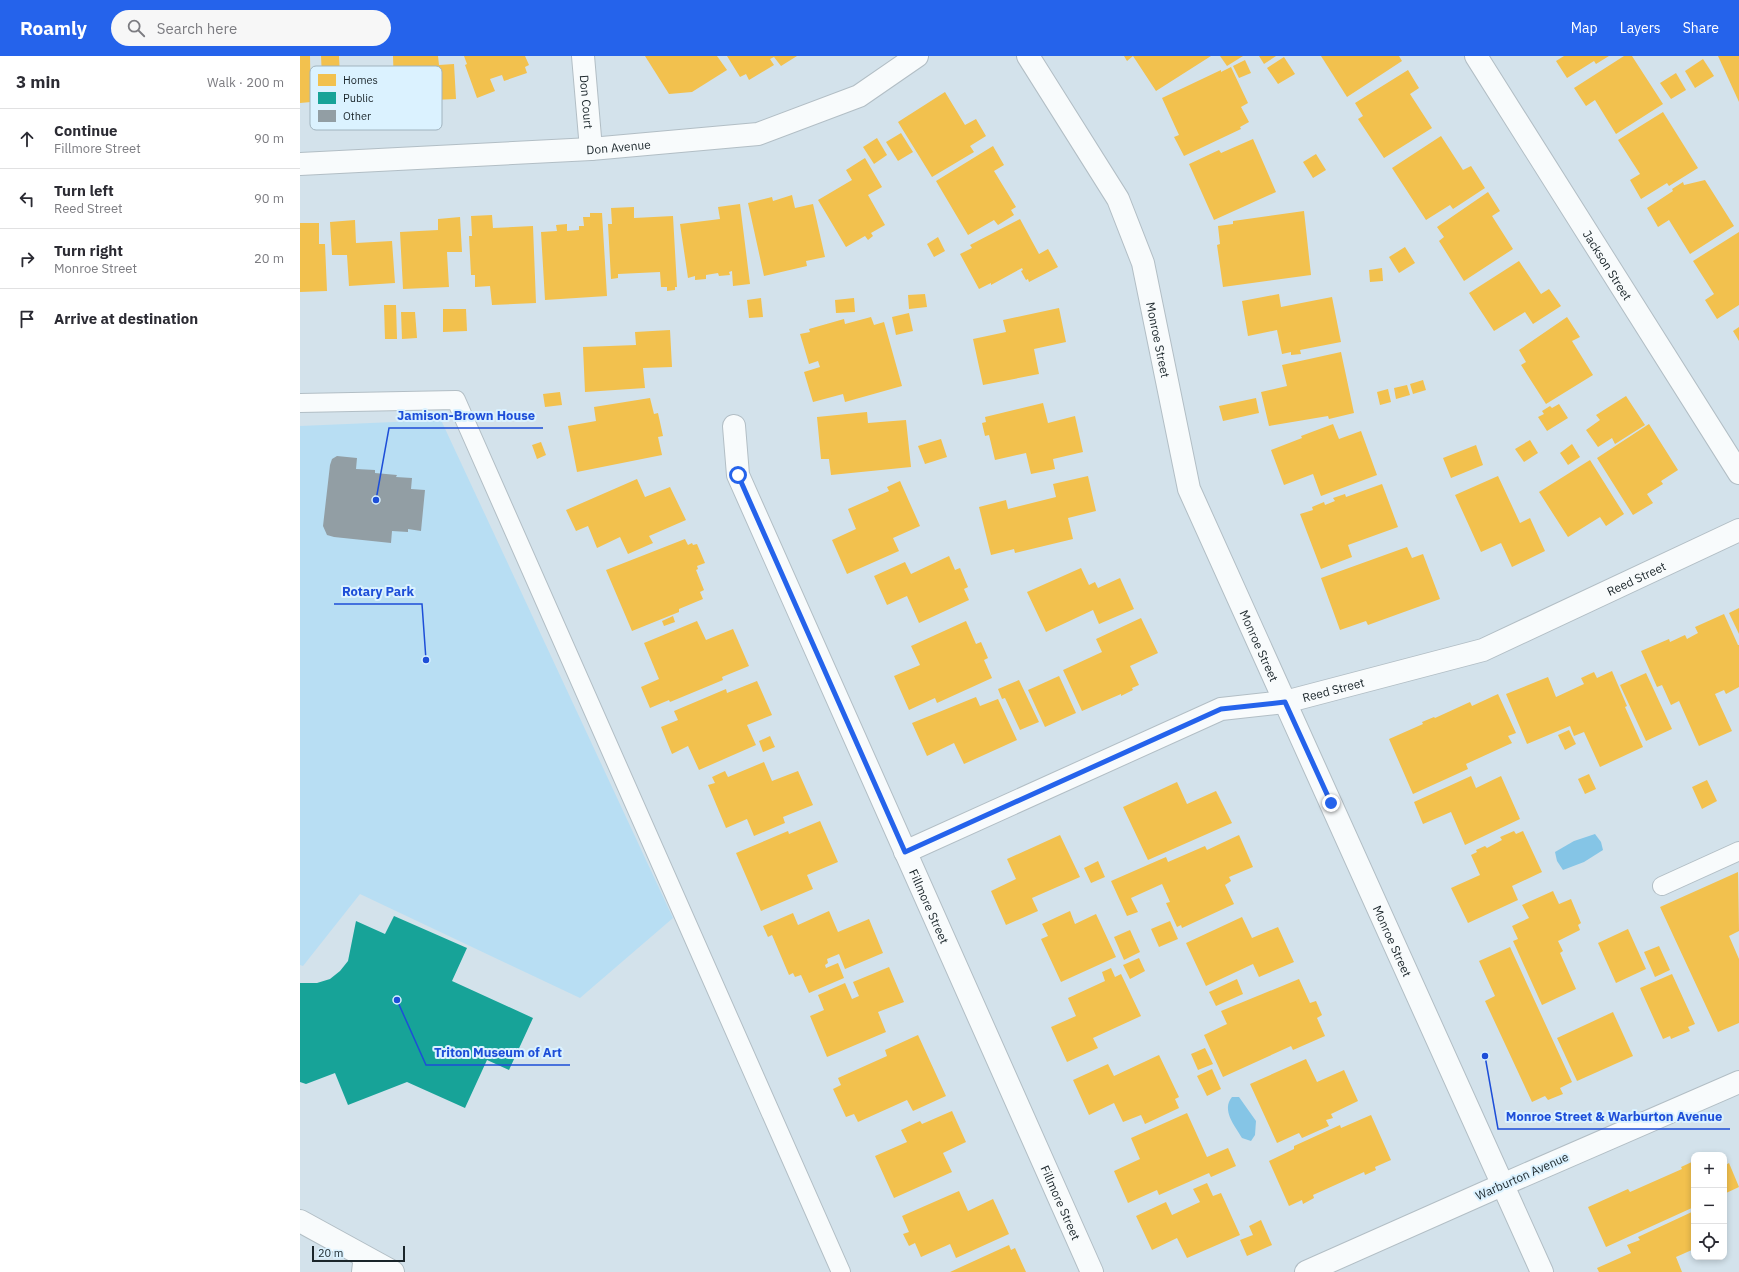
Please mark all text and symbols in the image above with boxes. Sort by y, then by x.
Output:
search box [111,10,391,46]
text: Roamly [20,16,87,40]
icon: search [125,17,147,39]
text: Search here [157,19,237,38]
text: Map [1571,19,1598,37]
text: Layers [1620,19,1661,37]
text: Share [1683,19,1719,37]
legend [310,66,442,130]
text: 3 min [16,71,60,93]
text: Homes [343,73,378,87]
text: Walk · 200 m [207,74,284,91]
street label: Don Court [577,74,597,129]
text: Public [343,91,374,105]
text: Other [343,109,371,123]
text: Continue [54,121,118,140]
icon: ahead [16,128,38,150]
text: 90 m [254,130,284,147]
street label: Don Avenue [586,136,652,157]
text: Fillmore Street [54,140,141,157]
text: Turn left [54,181,114,200]
icon: left [16,188,38,210]
text: 90 m [254,190,284,207]
text: Reed Street [54,200,123,217]
street label: Jackson Street [1580,227,1635,303]
text: Turn right [54,241,123,260]
icon: right [16,248,38,270]
text: 20 m [254,250,284,267]
text: Monroe Street [54,260,137,277]
street label: Monroe Street [1144,301,1174,379]
icon: arrive [16,308,38,330]
text: Arrive at destination [54,309,198,328]
callout: Jamison-Brown House [389,403,543,428]
text: Jamison-Brown House [397,407,535,424]
route start [729,466,747,484]
street label: Reed Street [1604,558,1668,599]
callout: Rotary Park [334,579,422,604]
text: Rotary Park [342,583,415,600]
street label: Monroe Street [1237,607,1282,684]
street label: Reed Street [1301,674,1366,705]
route end [1322,794,1340,812]
street label: Fillmore Street [906,867,953,946]
street label: Monroe Street [1370,903,1415,979]
callout: Triton Museum of Art [426,1040,570,1065]
text: Triton Museum of Art [434,1044,562,1061]
callout: Monroe Street & Warburton Avenue [1498,1104,1730,1129]
text: Monroe Street & Warburton Avenue [1506,1108,1722,1125]
street label: Warburton Avenue [1473,1149,1571,1203]
map controls [1691,1152,1727,1260]
button: + [1691,1152,1727,1188]
street label: Fillmore Street [1038,1163,1084,1242]
button: − [1691,1188,1727,1224]
button: locate [1691,1224,1727,1260]
scale bar [312,1244,405,1263]
text: 20 m [318,1246,343,1260]

